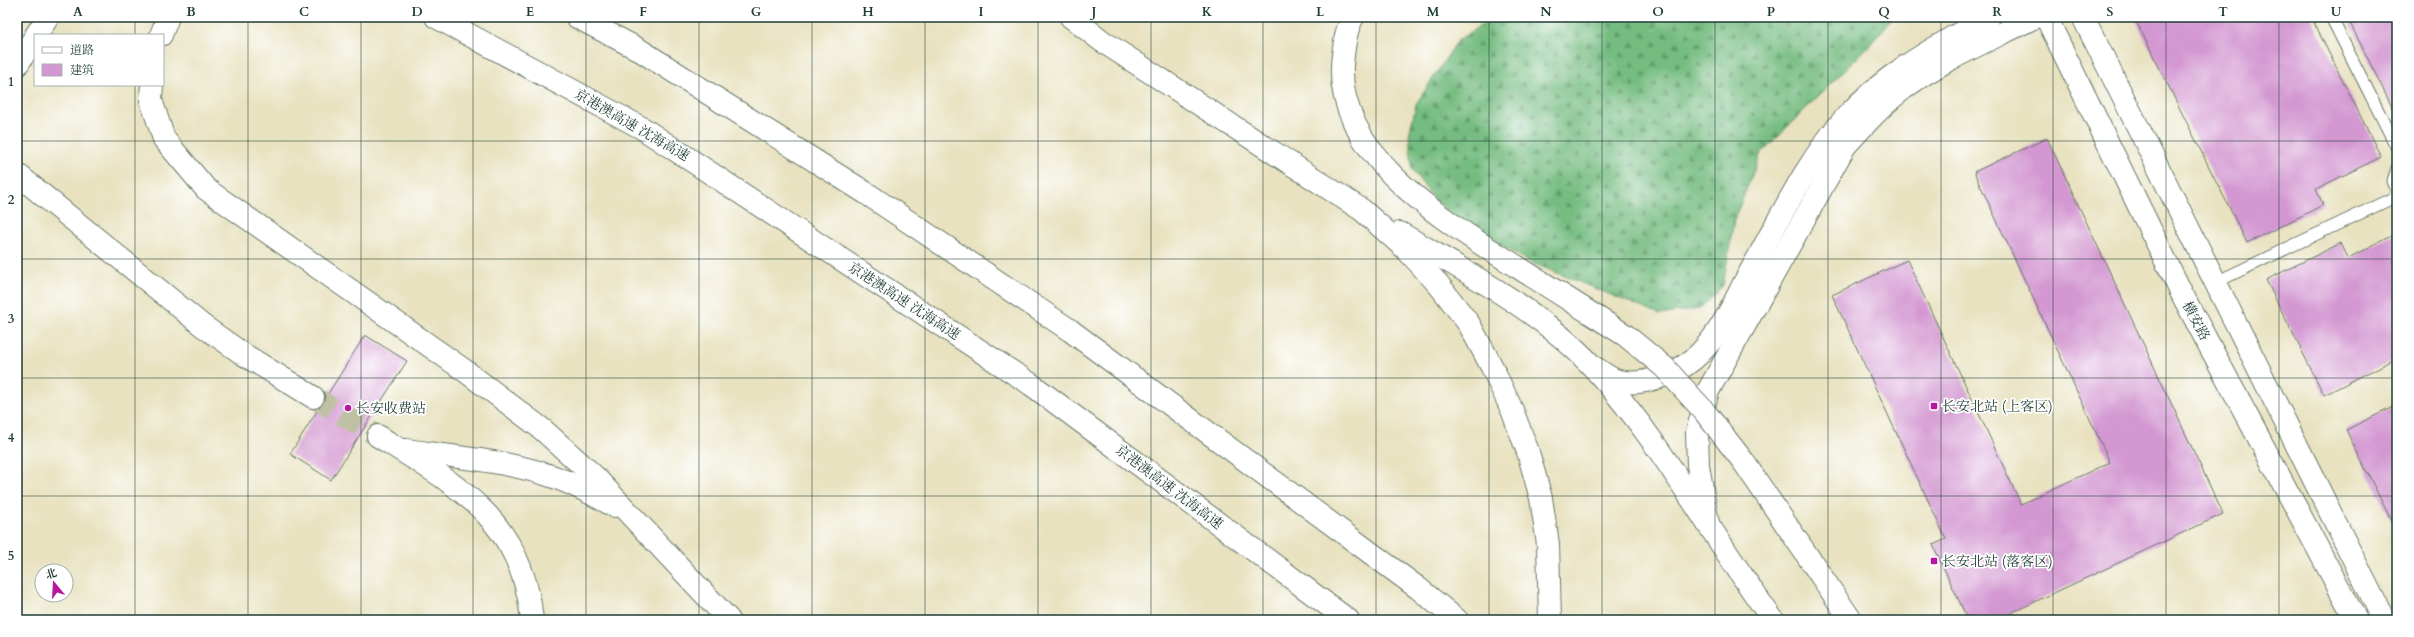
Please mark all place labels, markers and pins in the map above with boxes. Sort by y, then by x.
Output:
place label: 长安北站 (上客区) [1942,397,2053,416]
place label: 长安收费站 [356,399,426,418]
marker: 长安北站 (上客区) [1929,401,1939,411]
marker: 长安收费站 [343,403,353,413]
place label: 长安北站 (落客区) [1942,552,2053,571]
marker: 长安北站 (落客区) [1929,556,1939,566]

